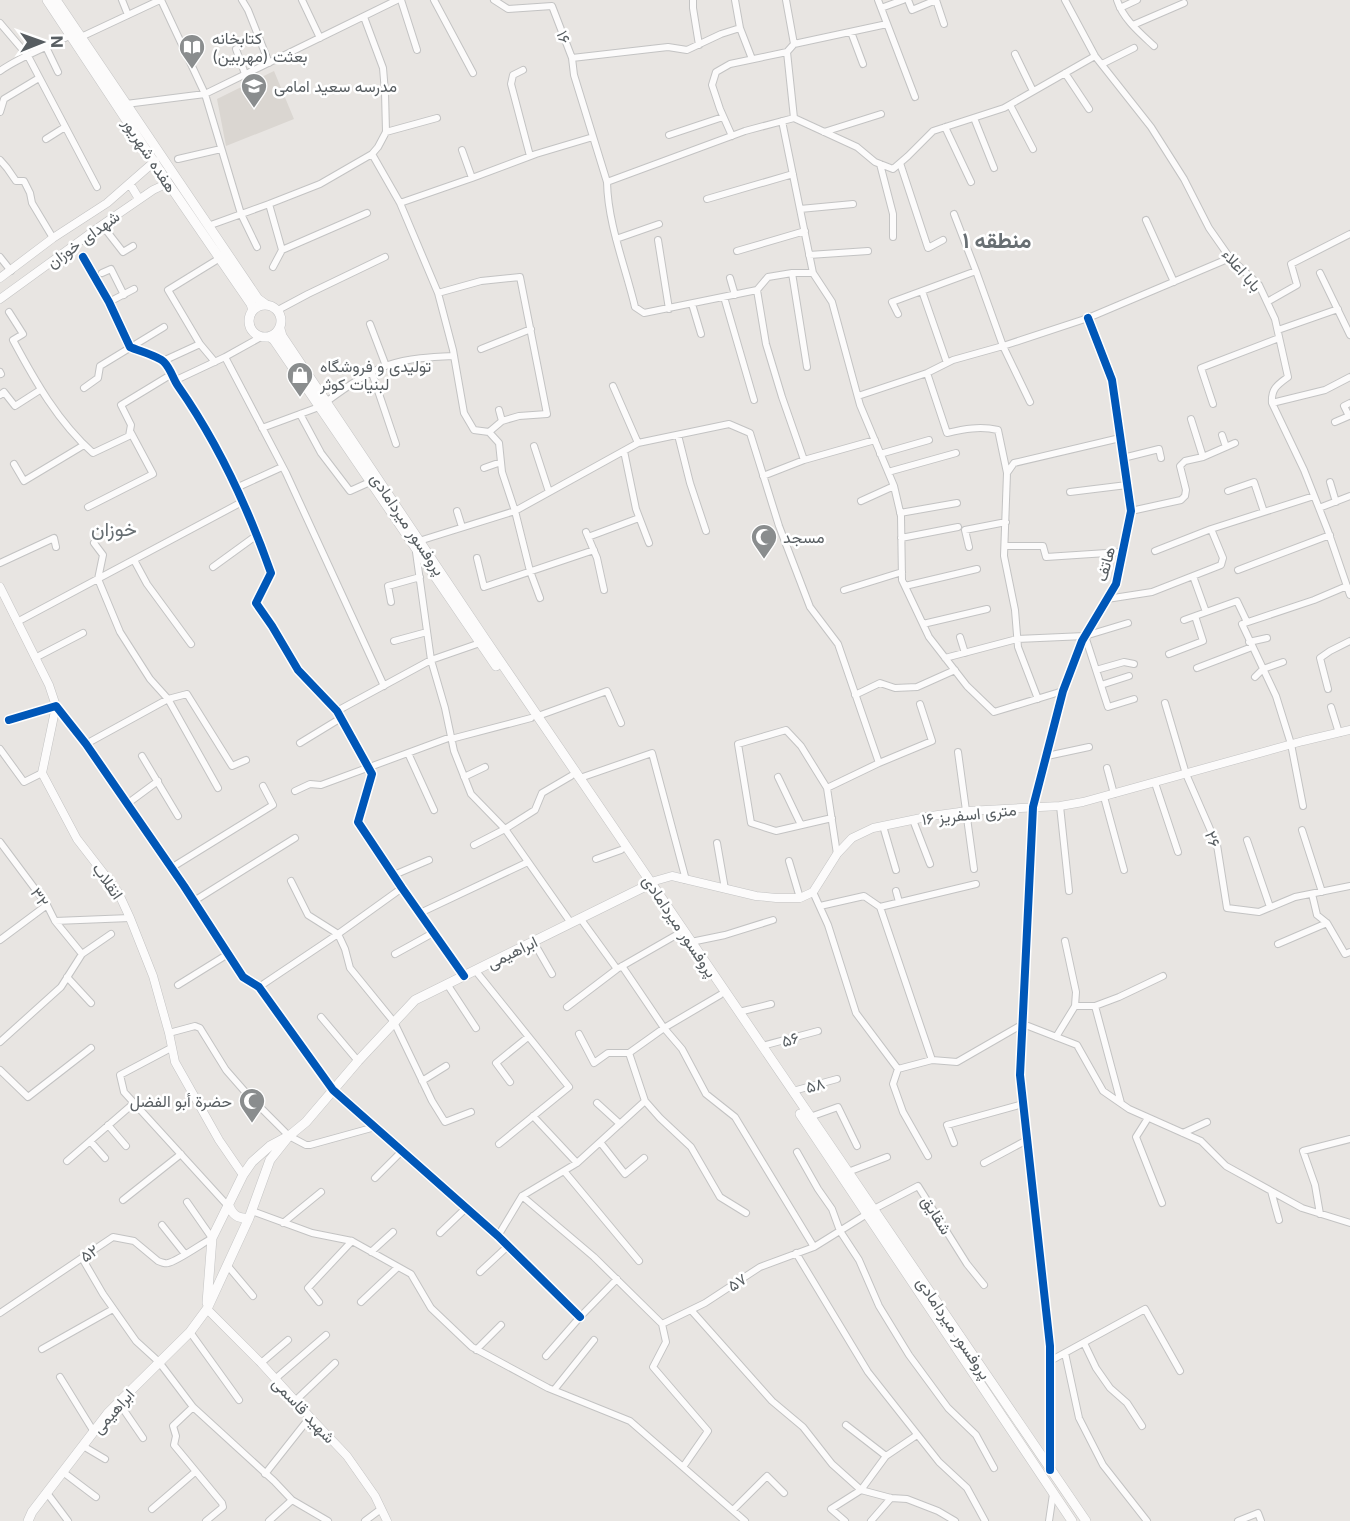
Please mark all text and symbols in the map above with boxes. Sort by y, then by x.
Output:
north arrow [12,12,72,72]
place label: کتابخانه بعثت (مهربین) [212,28,308,67]
street label: ۱۶ [552,28,576,47]
library icon: کتابخانه بعثت (مهربین) [177,32,207,70]
text: N [47,35,67,48]
school or university icon: مدرسه سعید امامی [239,71,269,109]
place label: مدرسه سعید امامی [274,76,397,97]
street label: هفده شهریور [117,113,181,197]
street label: شهدای خوزان [43,206,124,273]
district label: منطقه ۱ [963,227,1031,253]
street label: بابا اعلاء [1218,244,1266,296]
place label: تولیدی و فروشگاه لبنیات کوثر [319,356,431,395]
shop icon: تولیدی و فروشگاه لبنیات کوثر [285,360,315,398]
street label: پروفسور میردامادی [365,469,450,580]
district label: خوزان [91,517,137,542]
mosque icon: مسجد [749,522,779,560]
place label: مسجد [783,527,824,547]
street label: هاتف [1091,544,1119,584]
street label: ۱۶ متری اسفریز [921,799,1018,830]
street label: ۲۶ [1201,828,1225,850]
street label: انقلاب [88,859,128,903]
street label: پروفسور میردامادی [637,871,722,982]
street label: ۳۲ [26,884,54,910]
street label: ابراهیمی [483,931,541,974]
street label: ۵۶ [779,1027,801,1051]
street label: ۵۸ [803,1073,827,1097]
mosque icon: حضرة أبو الفضل [237,1086,267,1124]
place label: حضرة أبو الفضل [130,1091,232,1112]
street label: شقایق [917,1192,957,1239]
street label: ۵۲ [76,1240,102,1266]
street label: ۵۷ [724,1268,750,1296]
street label: پروفسور میردامادی [911,1273,996,1384]
street label: شهید قاسمی [268,1373,340,1448]
street label: ابراهیمی [88,1384,139,1438]

